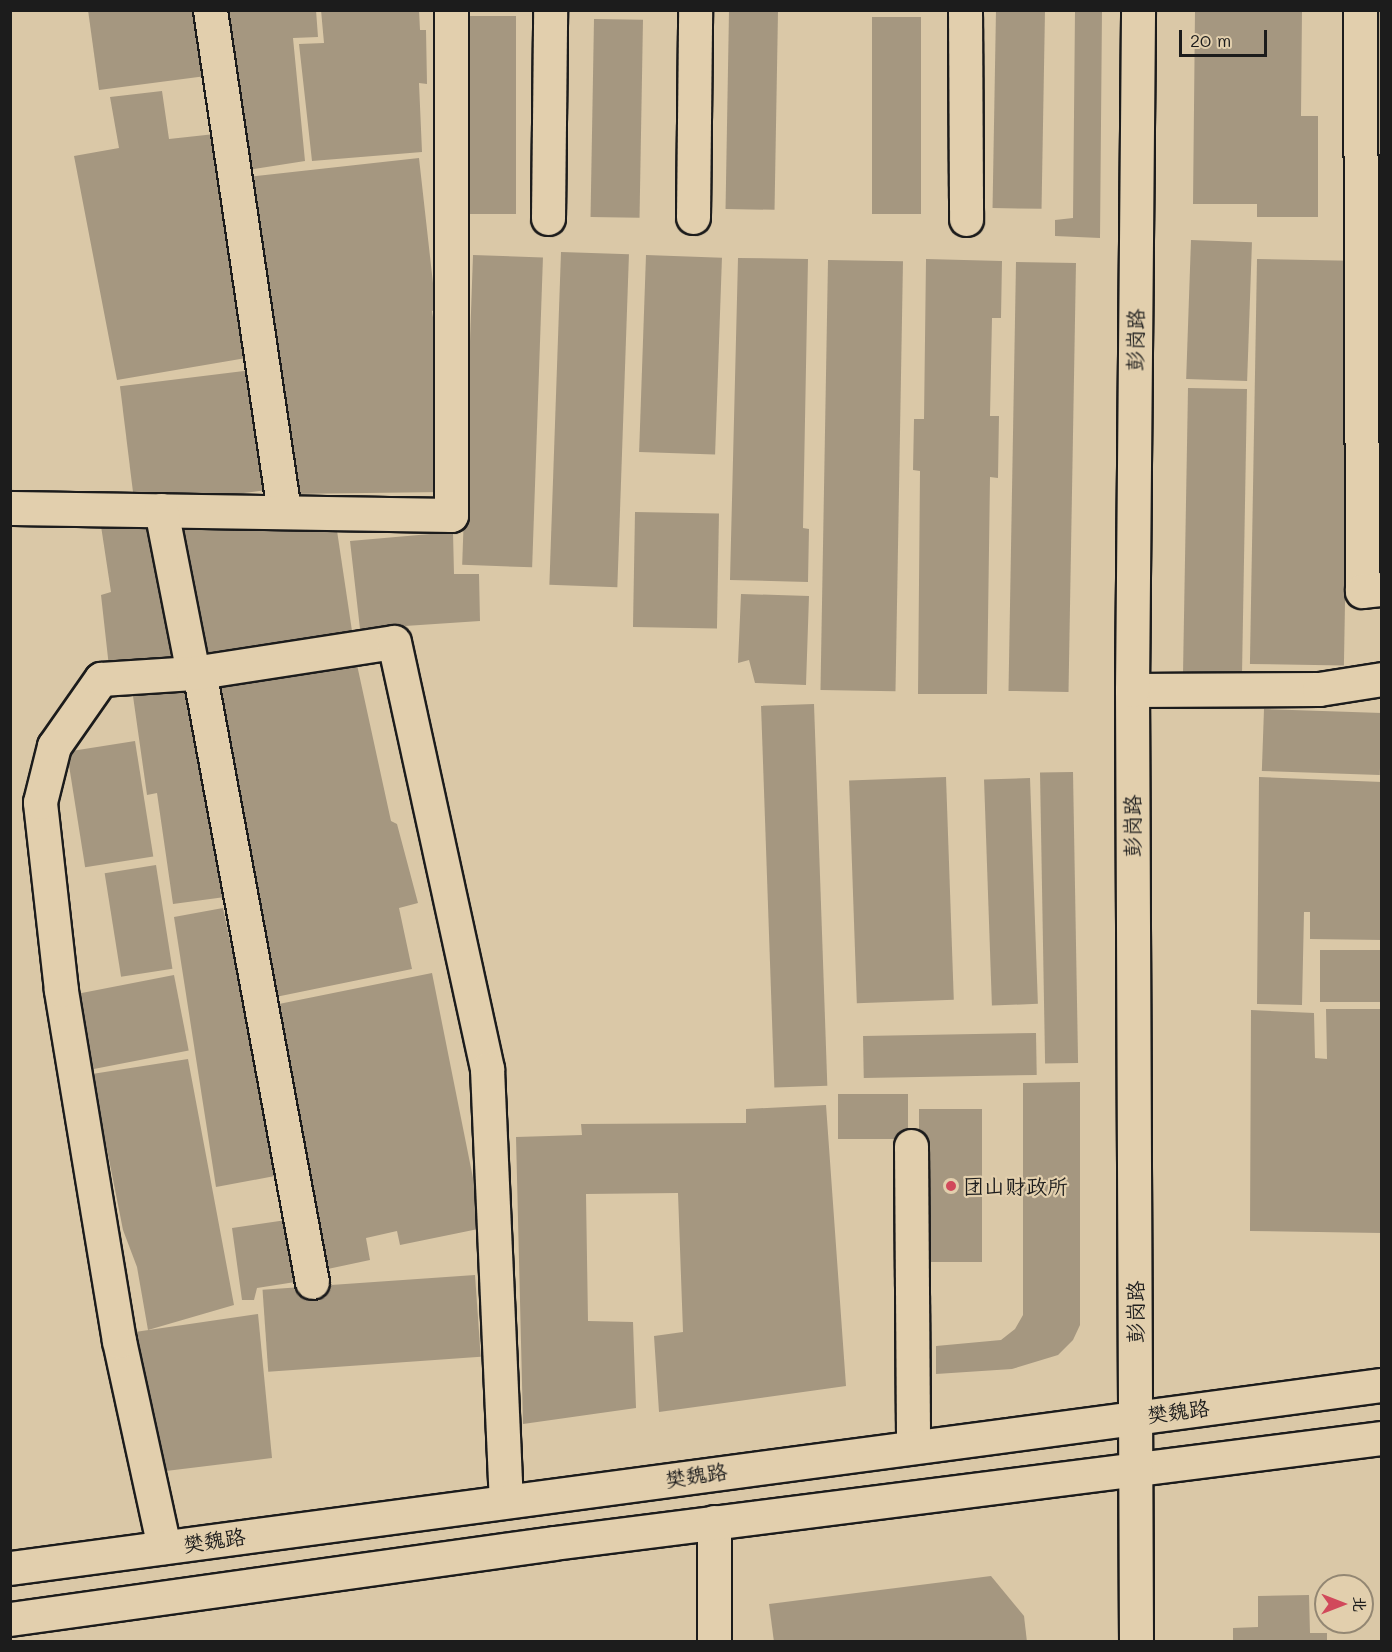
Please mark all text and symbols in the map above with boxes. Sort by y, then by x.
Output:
scale bar [1182,18,1270,56]
text: 20 m [1190,28,1231,52]
street label: 彭岗路 [1122,308,1148,372]
street label: 彭岗路 [1119,795,1145,857]
place label: 团山财政所 [963,1173,1068,1199]
marker: 团山财政所 [944,1179,958,1193]
street label: 彭岗路 [1122,1281,1148,1343]
street label: 樊魏路 [1145,1395,1211,1427]
street label: 樊魏路 [663,1458,729,1492]
street label: 樊魏路 [181,1523,247,1557]
north arrow [1314,1574,1374,1634]
text: 北 [1350,1596,1371,1612]

